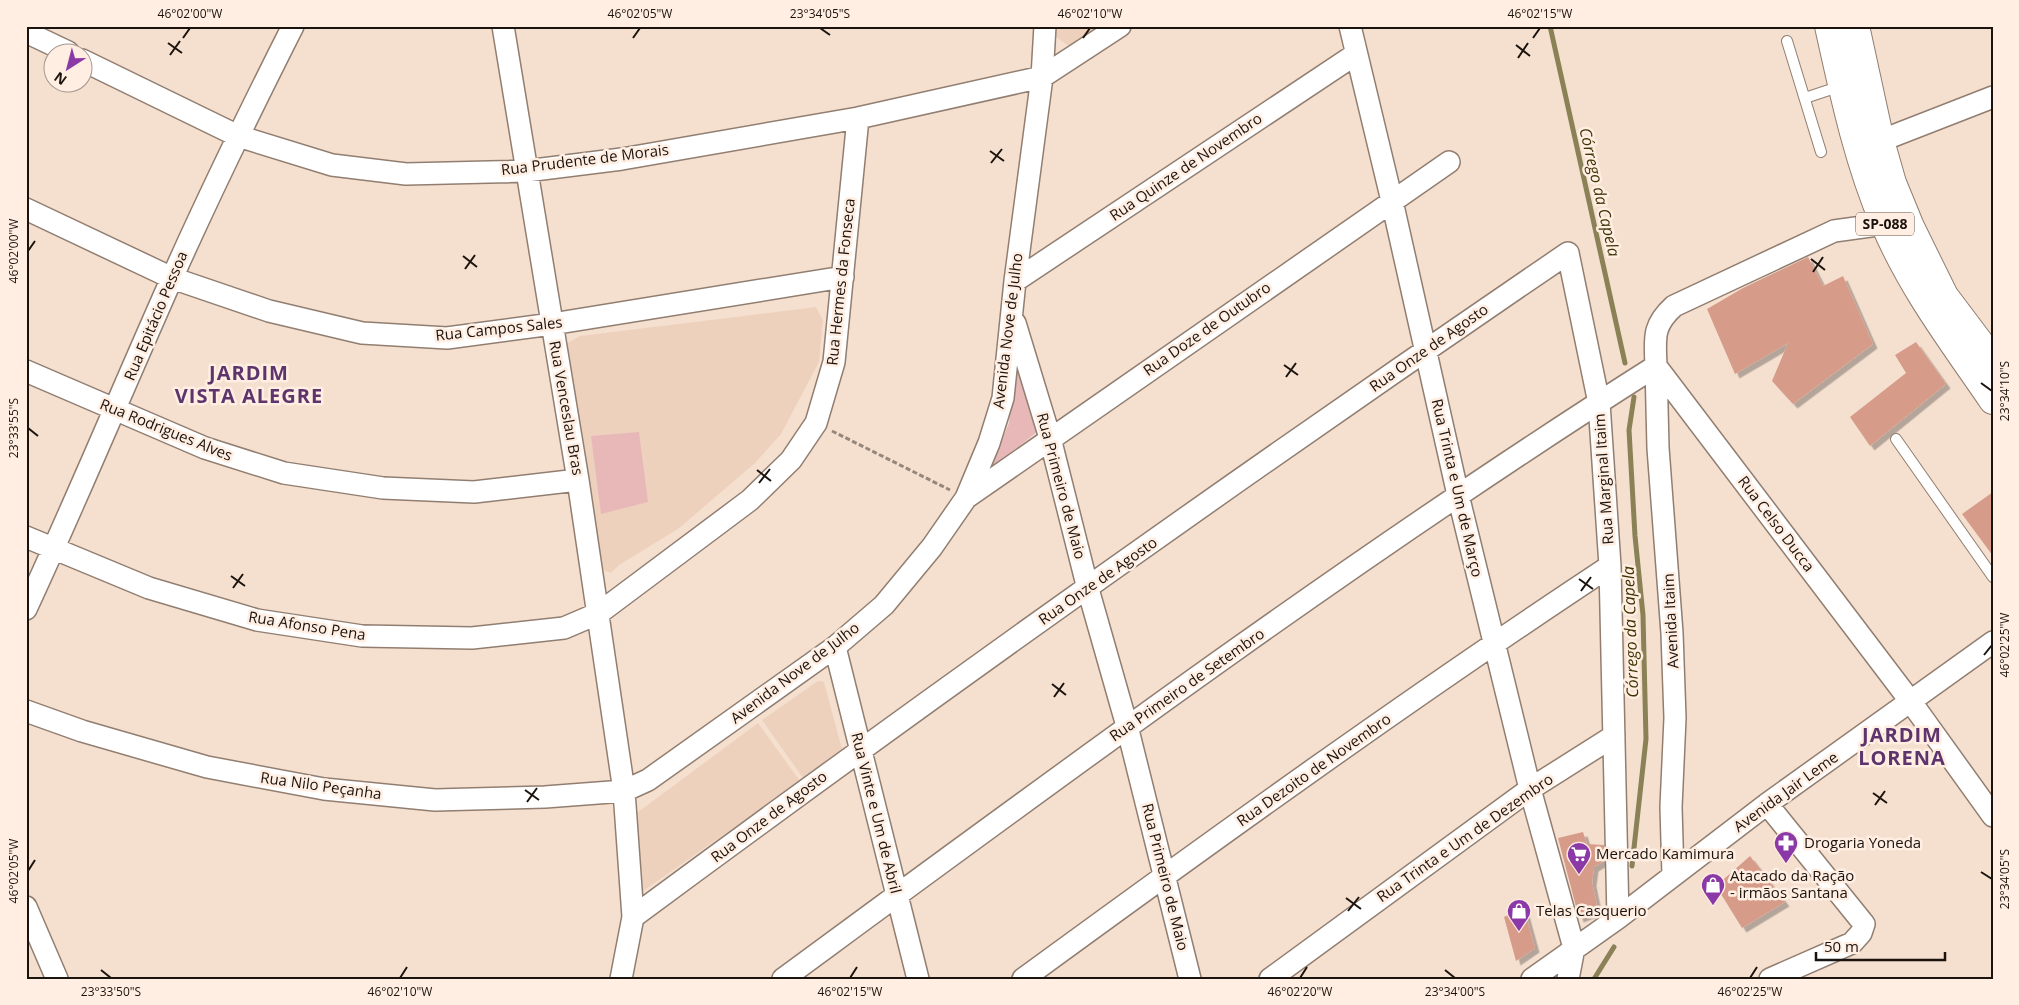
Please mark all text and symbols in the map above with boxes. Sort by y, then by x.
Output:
text: 46°02'00"W [158,5,222,22]
text: 46°02'05"W [608,5,672,22]
text: 23°34'05"S [790,5,850,22]
text: 46°02'10"W [1058,5,1122,22]
text: 46°02'15"W [1508,5,1572,22]
north arrow [42,42,92,92]
text: N [50,68,70,90]
street label: Rua Quinze de Novembro [1105,108,1266,225]
water label: Córrego da Capela [1574,125,1626,259]
street label: Rua Prudente de Morais [500,139,670,179]
street label: Rua Hermes da Fonseca [821,197,859,367]
road number: SP-088 [1856,212,1914,235]
text: 46°02'00"W [5,219,22,283]
street label: Rua Epitácio Pessoa [119,248,191,383]
street label: Avenida Nove de Julho [988,252,1026,410]
street label: Rua Doze de Outubro [1139,277,1274,380]
street label: Rua Onze de Agosto [1365,299,1492,396]
street label: Rua Campos Sales [434,311,563,345]
street label: Rua Venceslau Bras [545,339,589,477]
district label: JARDIM VISTA ALEGRE [175,359,323,409]
text: 23°34'10"S [1996,361,2013,421]
street label: Rua Rodrigues Alves [97,393,236,465]
street label: Rua Trinta e Um de Março [1428,397,1488,579]
text: 23°33'55"S [5,398,22,458]
street label: Rua Primeiro de Maio [1033,410,1091,561]
street label: Rua Marginal Itaim [1588,413,1618,545]
street label: Rua Celso Ducca [1734,471,1819,575]
street label: Rua Onze de Agosto [1034,532,1161,629]
water label: Córrego da Capela [1617,566,1643,698]
street label: Avenida Itaim [1658,573,1682,669]
street label: Rua Afonso Pena [247,606,367,644]
text: 46°02'25"W [1996,613,2013,677]
street label: Avenida Nove de Julho [726,617,863,727]
street label: Rua Primeiro de Setembro [1105,623,1268,745]
street label: Rua Dezoito de Novembro [1232,708,1395,830]
district label: JARDIM LORENA [1858,721,1946,771]
street label: Rua Vinte e Um de Abril [847,730,907,895]
street label: Avenida Jair Leme [1729,746,1842,836]
street label: Rua Onze de Agosto [706,766,831,866]
street label: Rua Nilo Peçanha [259,767,383,803]
street label: Rua Trinta e Um de Dezembro [1372,768,1557,906]
street label: Rua Primeiro de Maio [1138,801,1194,952]
pharmacy icon: Drogaria Yoneda [1773,830,1799,864]
place label: Drogaria Yoneda [1804,832,1921,852]
text: 46°02'05"W [5,839,22,903]
supermarket icon: Mercado Kamimura [1566,841,1592,875]
place label: Mercado Kamimura [1596,843,1734,863]
text: 23°34'05"S [1996,849,2013,909]
place label: Atacado da Ração - irmãos Santana [1730,865,1854,902]
shop icon: Atacado da Ração - irmãos Santana [1700,872,1726,906]
shop icon: Telas Casquerio [1506,898,1532,932]
place label: Telas Casquerio [1536,900,1647,920]
scale bar [1816,930,1945,962]
text: 50 m [1824,936,1859,956]
text: 23°33'50"S [81,983,141,1000]
text: 46°02'10"W [368,983,432,1000]
text: 46°02'15"W [818,983,882,1000]
text: 46°02'20"W [1268,983,1332,1000]
text: 23°34'00"S [1425,983,1485,1000]
text: 46°02'25"W [1718,983,1782,1000]

